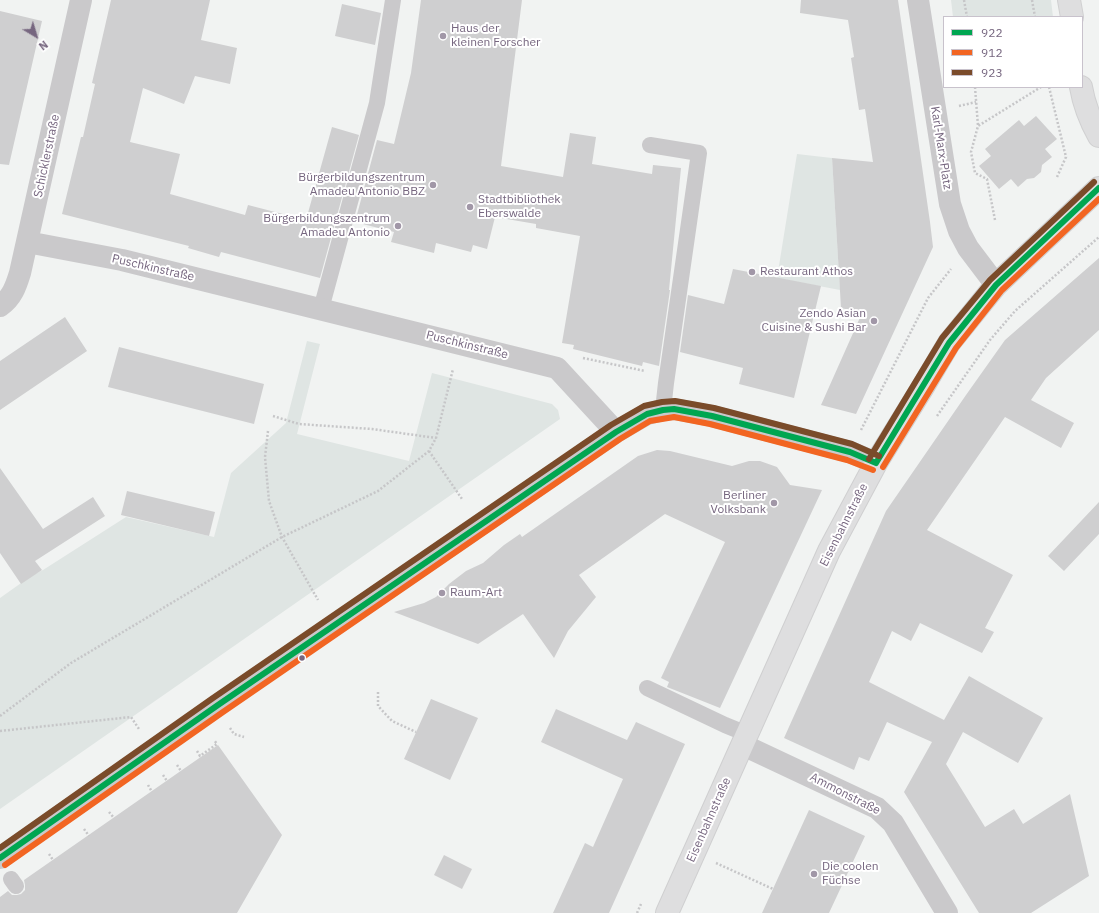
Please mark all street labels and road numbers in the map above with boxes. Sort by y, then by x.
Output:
street label: Karl-Marx-Platz [927,105,955,191]
street label: Schicklerstraße [31,113,63,199]
street label: Puschkinstraße [110,252,196,284]
street label: Puschkinstraße [425,328,509,362]
street label: Eisenbahnstraße [817,481,871,569]
street label: Ammonstraße [807,770,883,818]
street label: Eisenbahnstraße [684,775,734,865]

